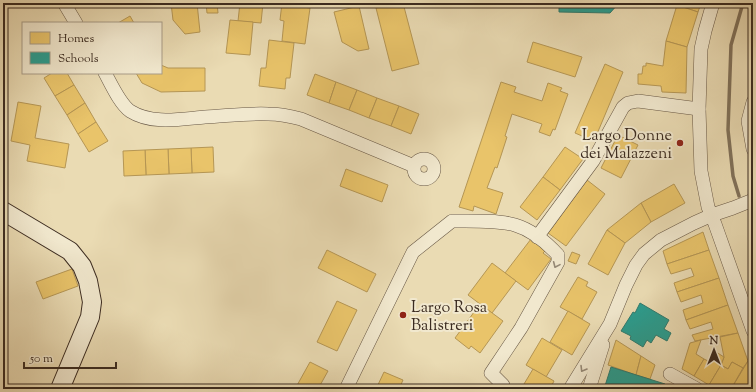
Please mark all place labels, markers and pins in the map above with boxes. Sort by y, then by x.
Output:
place label: Largo Donne dei Malazzeni [580,125,672,166]
marker: Largo Donne dei Malazzeni [675,138,685,148]
place label: Largo Rosa Balistreri [411,297,488,338]
marker: Largo Rosa Balistreri [398,310,408,320]

